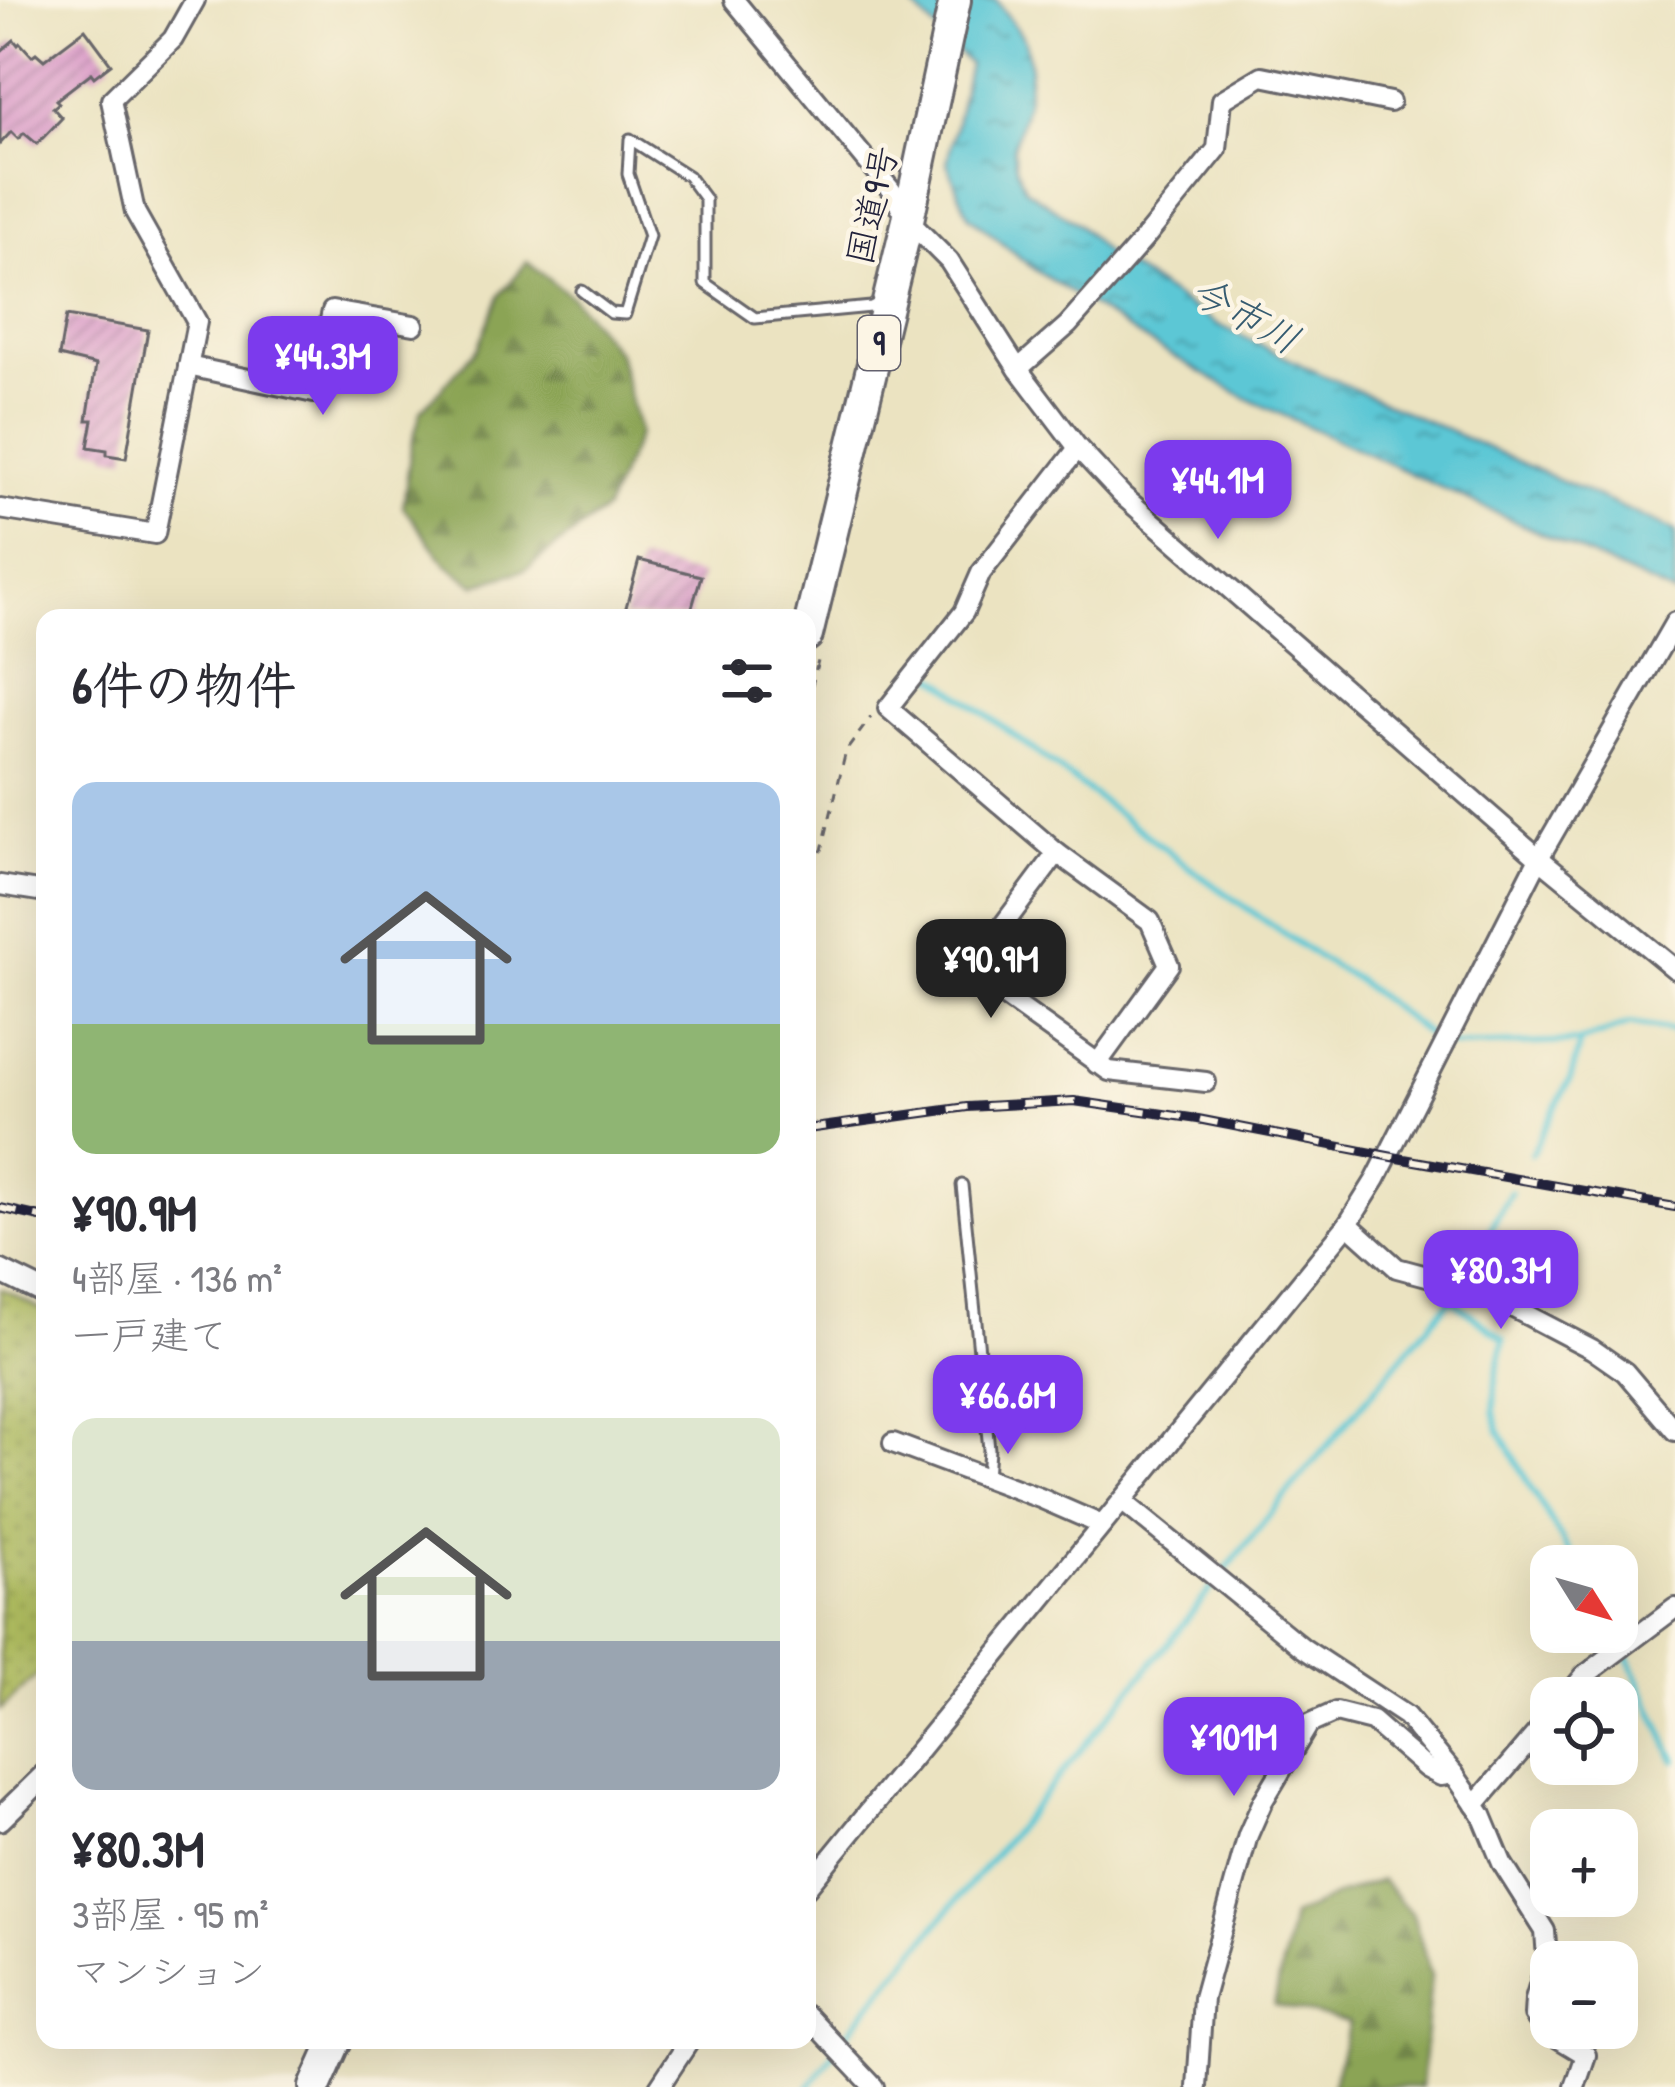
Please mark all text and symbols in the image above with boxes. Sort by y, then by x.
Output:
street label: 国道9号 [833,140,909,270]
water label: 今市川 [1182,262,1310,366]
pin: ¥44.3M [225,316,421,418]
road number: 9 [858,316,900,370]
text: ¥44.3M [275,328,371,381]
pin: ¥44.1M [1120,440,1316,542]
text: ¥44.1M [1171,452,1265,505]
icon: filters [714,648,780,714]
text: 6件の物件 [72,650,296,719]
icon: home [318,860,534,1076]
pin: ¥90.9M [893,919,1089,1021]
text: ¥90.9M [943,931,1039,984]
text: ¥90.9M [72,1178,197,1247]
pin: ¥80.3M [1403,1230,1599,1332]
text: ¥80.3M [1450,1242,1552,1295]
text: 4部屋 · 136 m² [72,1251,282,1304]
text: 一戸建て [72,1308,228,1361]
pin: ¥66.6M [910,1355,1106,1457]
text: ¥66.6M [960,1367,1056,1420]
icon: home [318,1496,534,1712]
north arrow [1530,1545,1638,1653]
map controls [1530,1545,1638,2049]
button: locate [1530,1677,1638,1785]
pin: ¥101M [1150,1697,1318,1799]
text: ¥101M [1190,1709,1278,1762]
button: + [1530,1809,1638,1917]
text: ¥80.3M [72,1814,205,1883]
text: 3部屋 · 95 m² [72,1887,268,1940]
button: − [1530,1941,1638,2049]
text: マンション [72,1944,265,1997]

